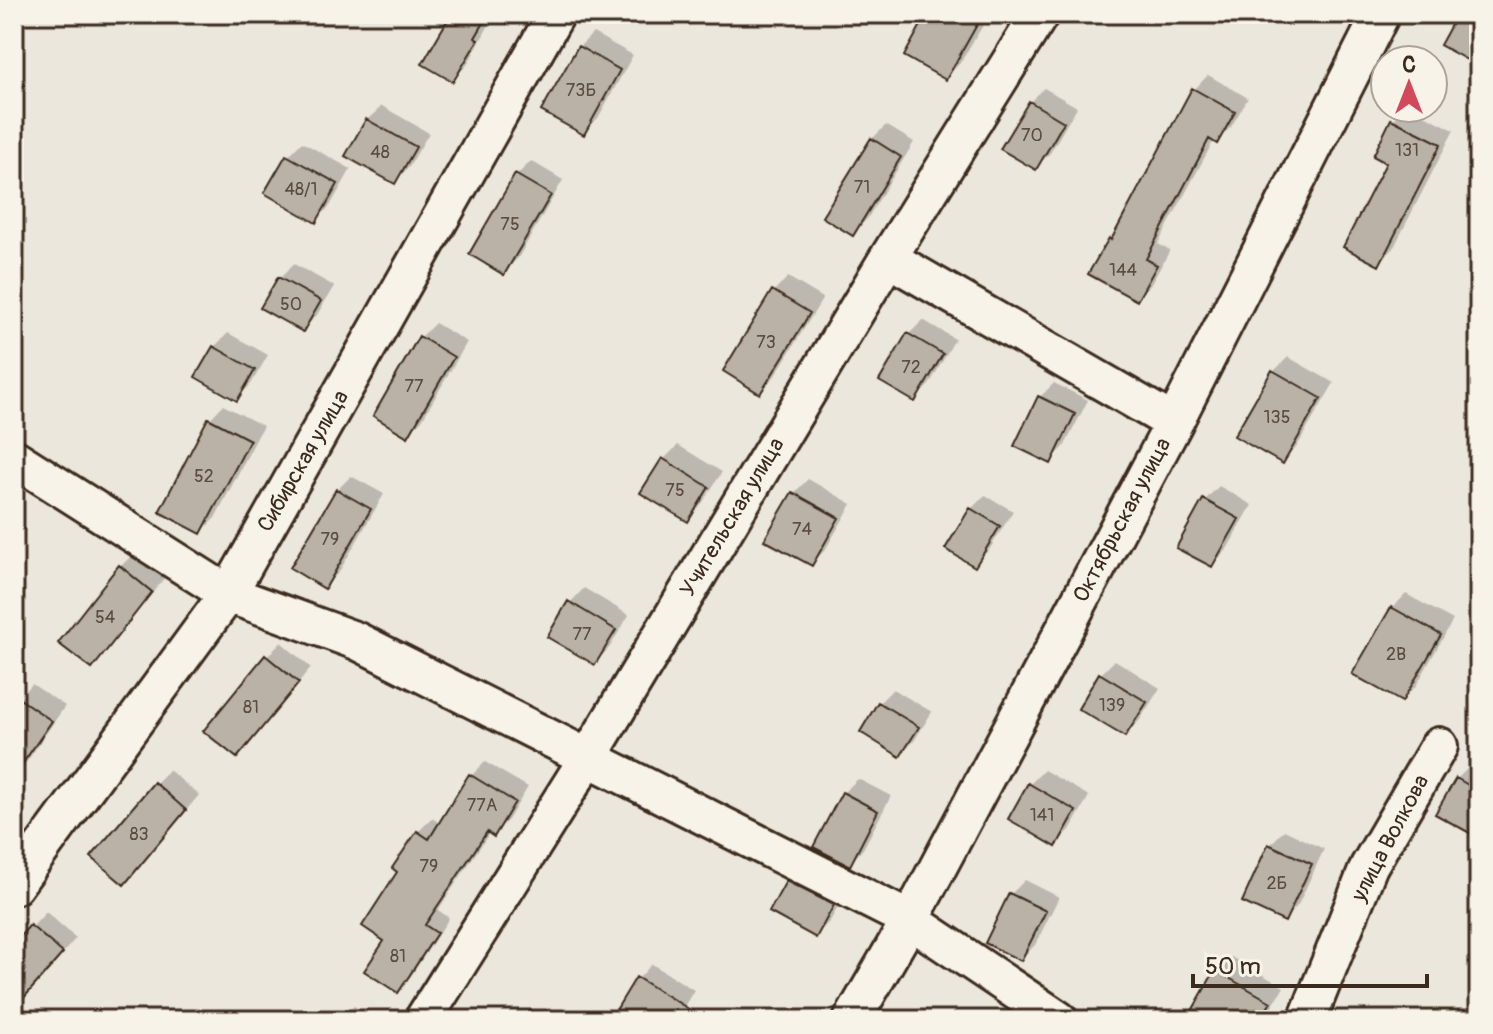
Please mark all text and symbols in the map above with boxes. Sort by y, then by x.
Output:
north arrow [1369,44,1449,124]
text: С [1402,51,1416,79]
house number: 73Б [566,79,596,102]
house number: 70 [1021,124,1043,147]
house number: 131 [1395,139,1419,162]
house number: 48 [370,141,390,164]
house number: 71 [854,176,870,199]
house number: 48/1 [284,178,318,201]
house number: 75 [500,213,520,236]
house number: 144 [1109,259,1138,282]
house number: 50 [280,293,302,316]
house number: 73 [756,331,776,354]
house number: 72 [901,356,921,379]
house number: 77 [404,375,424,398]
street label: Сибирская улица [251,385,355,537]
house number: 135 [1264,406,1290,429]
street label: Учительская улица [674,433,790,601]
street label: Октябрьская улица [1067,433,1177,607]
house number: 52 [194,465,214,488]
house number: 75 [665,479,685,502]
house number: 74 [792,518,813,541]
house number: 79 [321,528,339,551]
house number: 54 [95,606,116,629]
house number: 77 [572,623,592,646]
house number: 2В [1386,643,1406,666]
house number: 139 [1099,694,1125,717]
house number: 81 [243,696,259,719]
street label: улица Волкова [1344,770,1435,907]
house number: 77А [467,794,498,817]
house number: 141 [1030,804,1054,827]
house number: 83 [129,823,149,846]
house number: 79 [420,855,438,878]
house number: 2Б [1267,872,1287,895]
scale bar [1193,938,1427,988]
house number: 81 [390,945,406,968]
text: 50 m [1205,952,1261,981]

